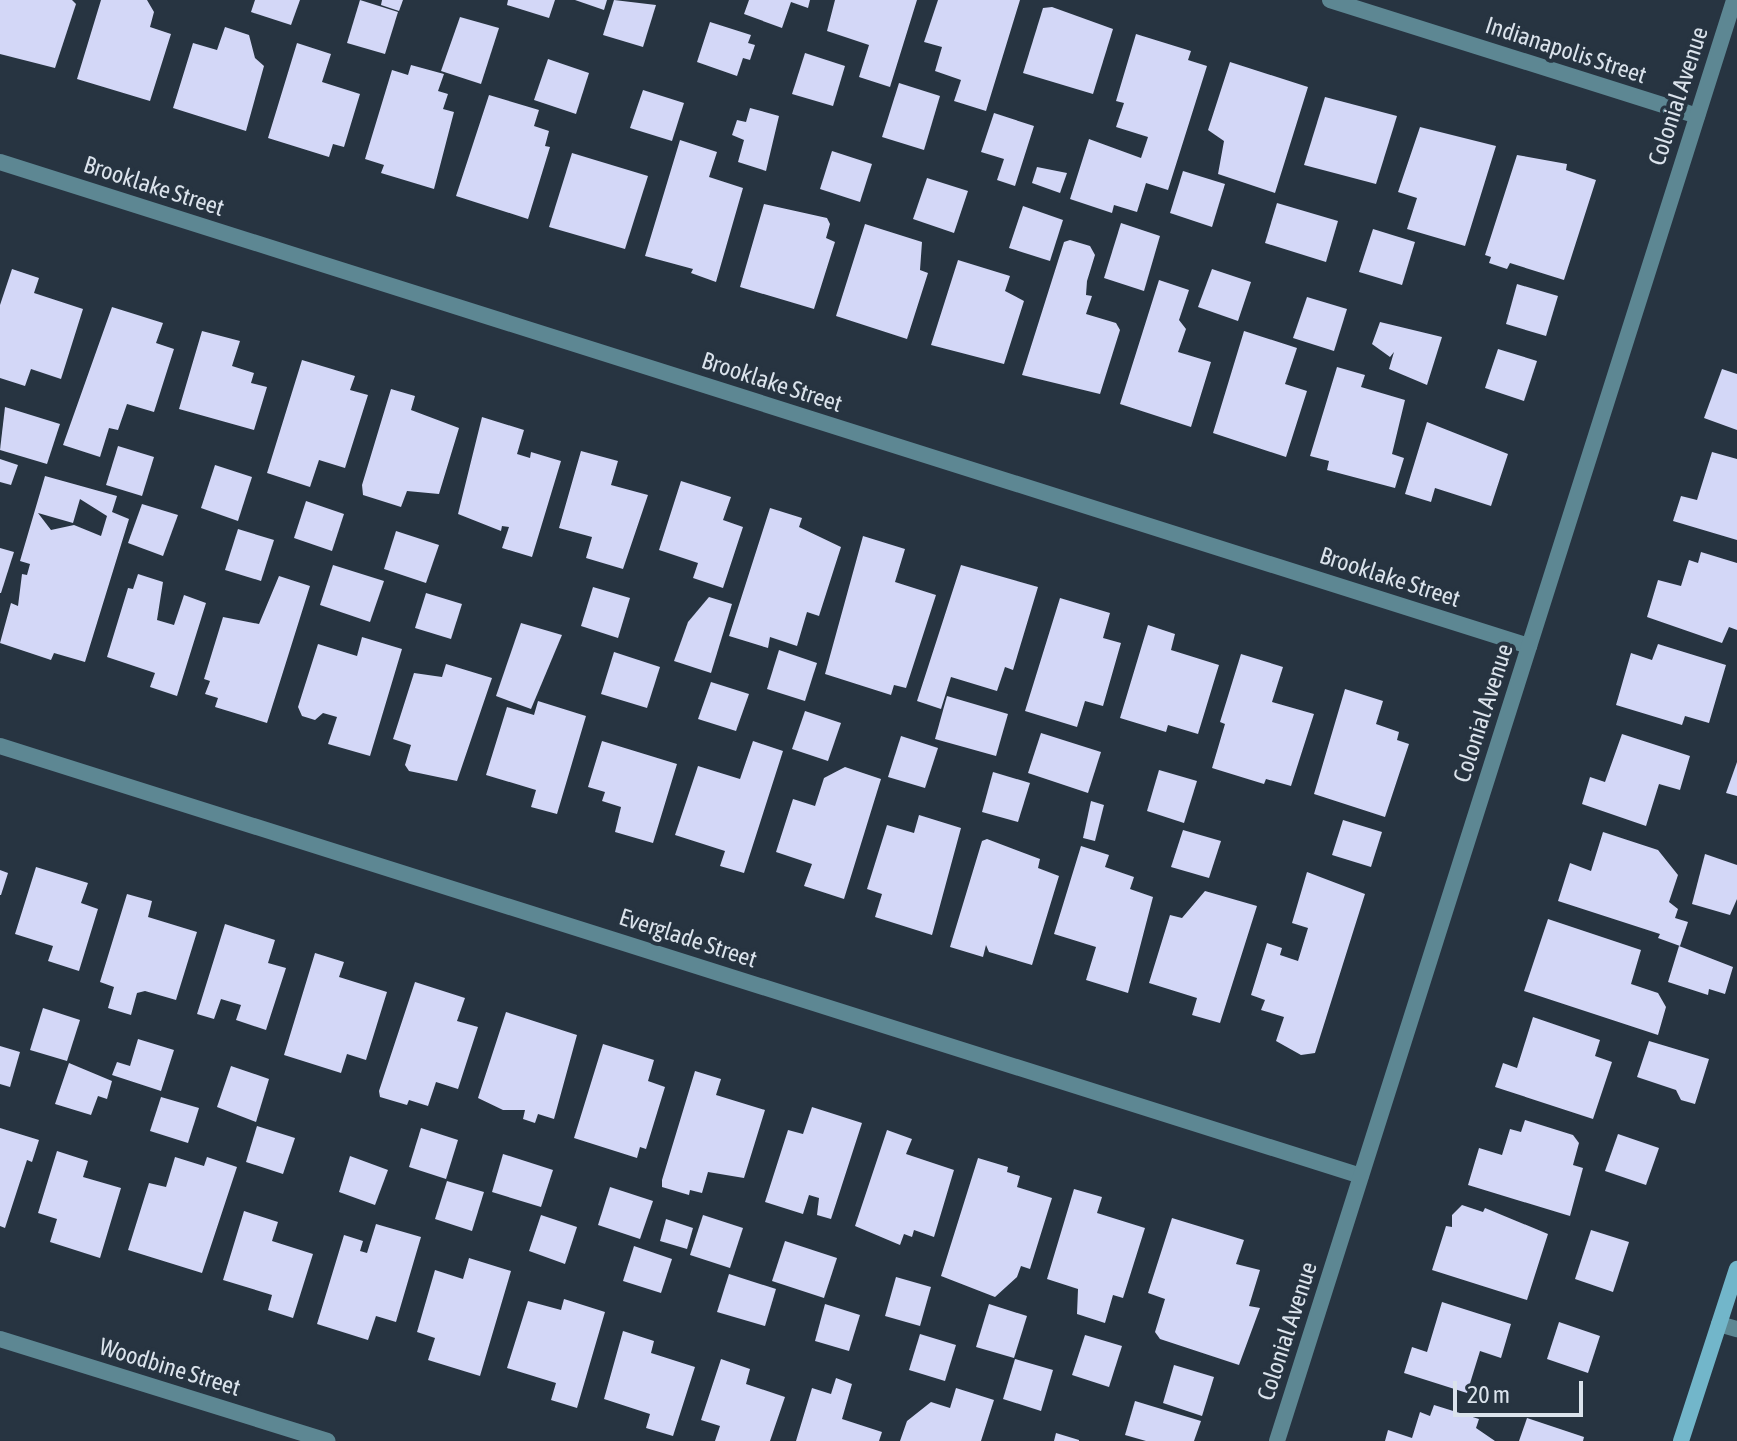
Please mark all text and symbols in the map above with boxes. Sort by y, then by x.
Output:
street label: Indianapolis Street [1482,10,1650,90]
street label: Colonial Avenue [1642,23,1714,169]
street label: Brooklake Street [80,150,228,222]
street label: Brooklake Street [698,346,846,418]
street label: Brooklake Street [1316,541,1464,613]
street label: Colonial Avenue [1447,640,1519,786]
street label: Everglade Street [615,902,761,974]
street label: Colonial Avenue [1251,1258,1323,1404]
street label: Woodbine Street [96,1332,244,1402]
scale bar [1457,1365,1587,1415]
text: 20 m [1467,1381,1510,1408]

